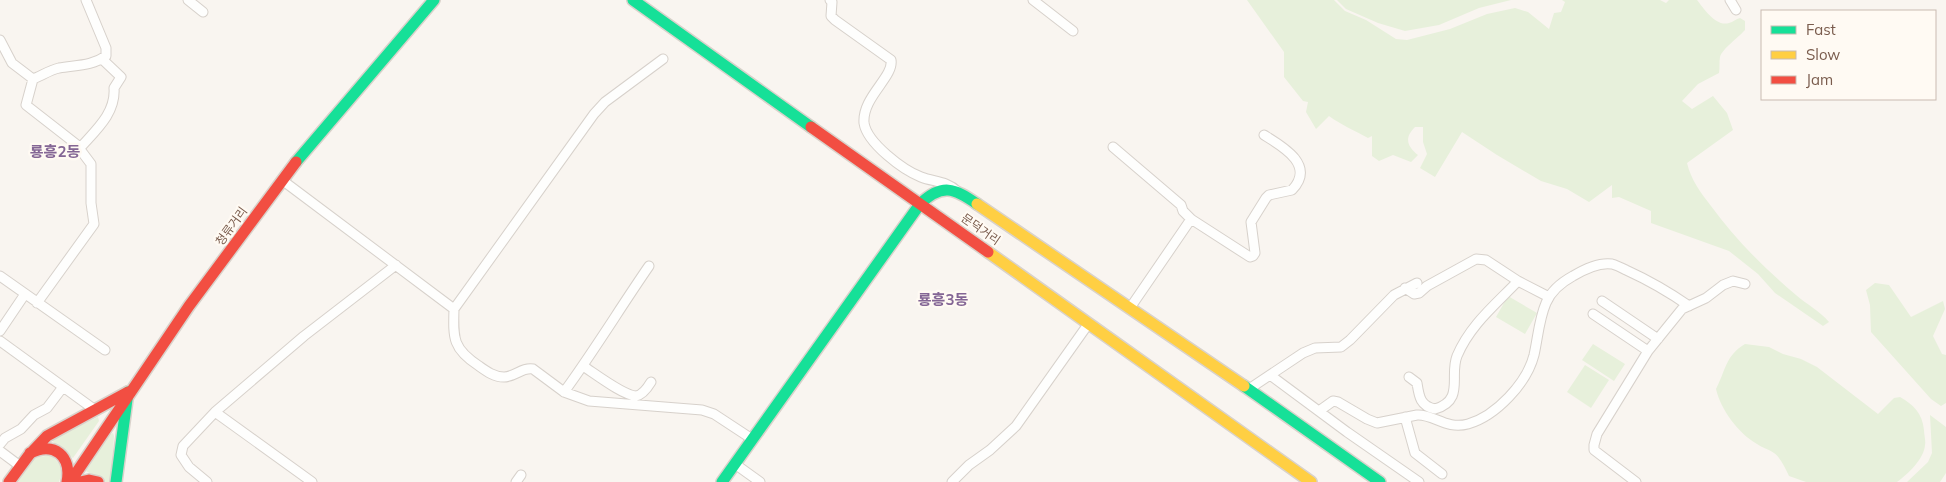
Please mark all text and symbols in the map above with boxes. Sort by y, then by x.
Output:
legend [1761,10,1936,100]
text: Fast [1806,20,1836,39]
text: Slow [1806,45,1840,64]
text: Jam [1806,70,1833,89]
district label: 룡흥2동 [30,142,80,161]
street label: 청류거리 [212,204,250,248]
street label: 문덕거리 [959,210,1003,248]
district label: 룡흥3동 [918,290,968,309]

